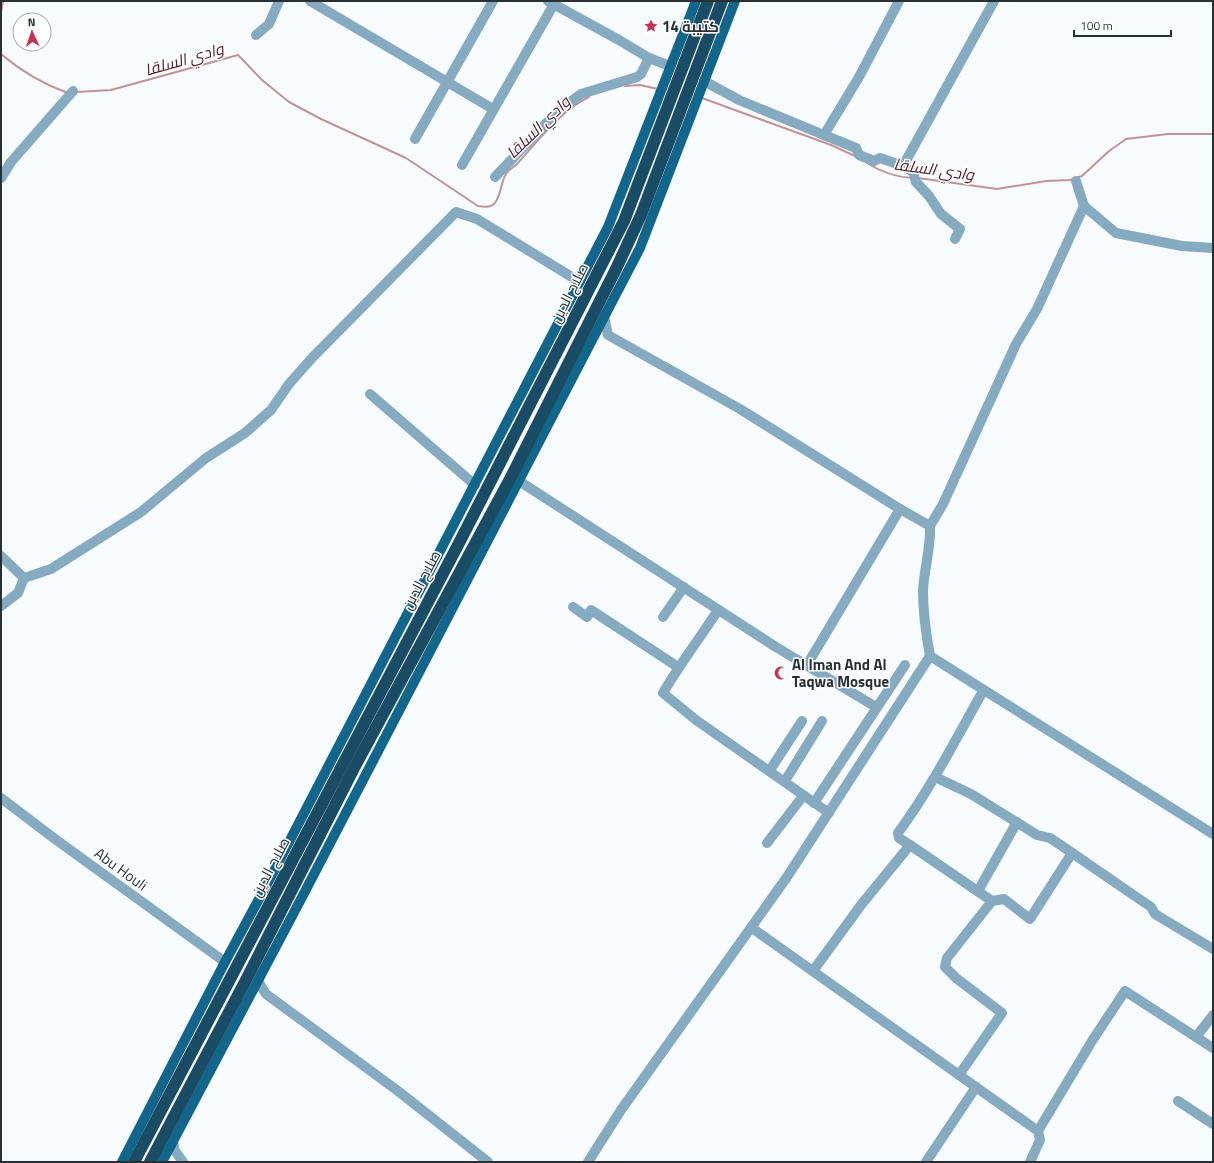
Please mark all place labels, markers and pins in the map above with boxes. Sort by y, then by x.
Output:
place label: كتيبة 14 [662,15,719,38]
place icon: كتيبة 14 [643,18,659,34]
place label: Al Iman And Al Taqwa Mosque [792,653,889,693]
mosque icon: Al Iman And Al Taqwa Mosque [773,665,789,681]

